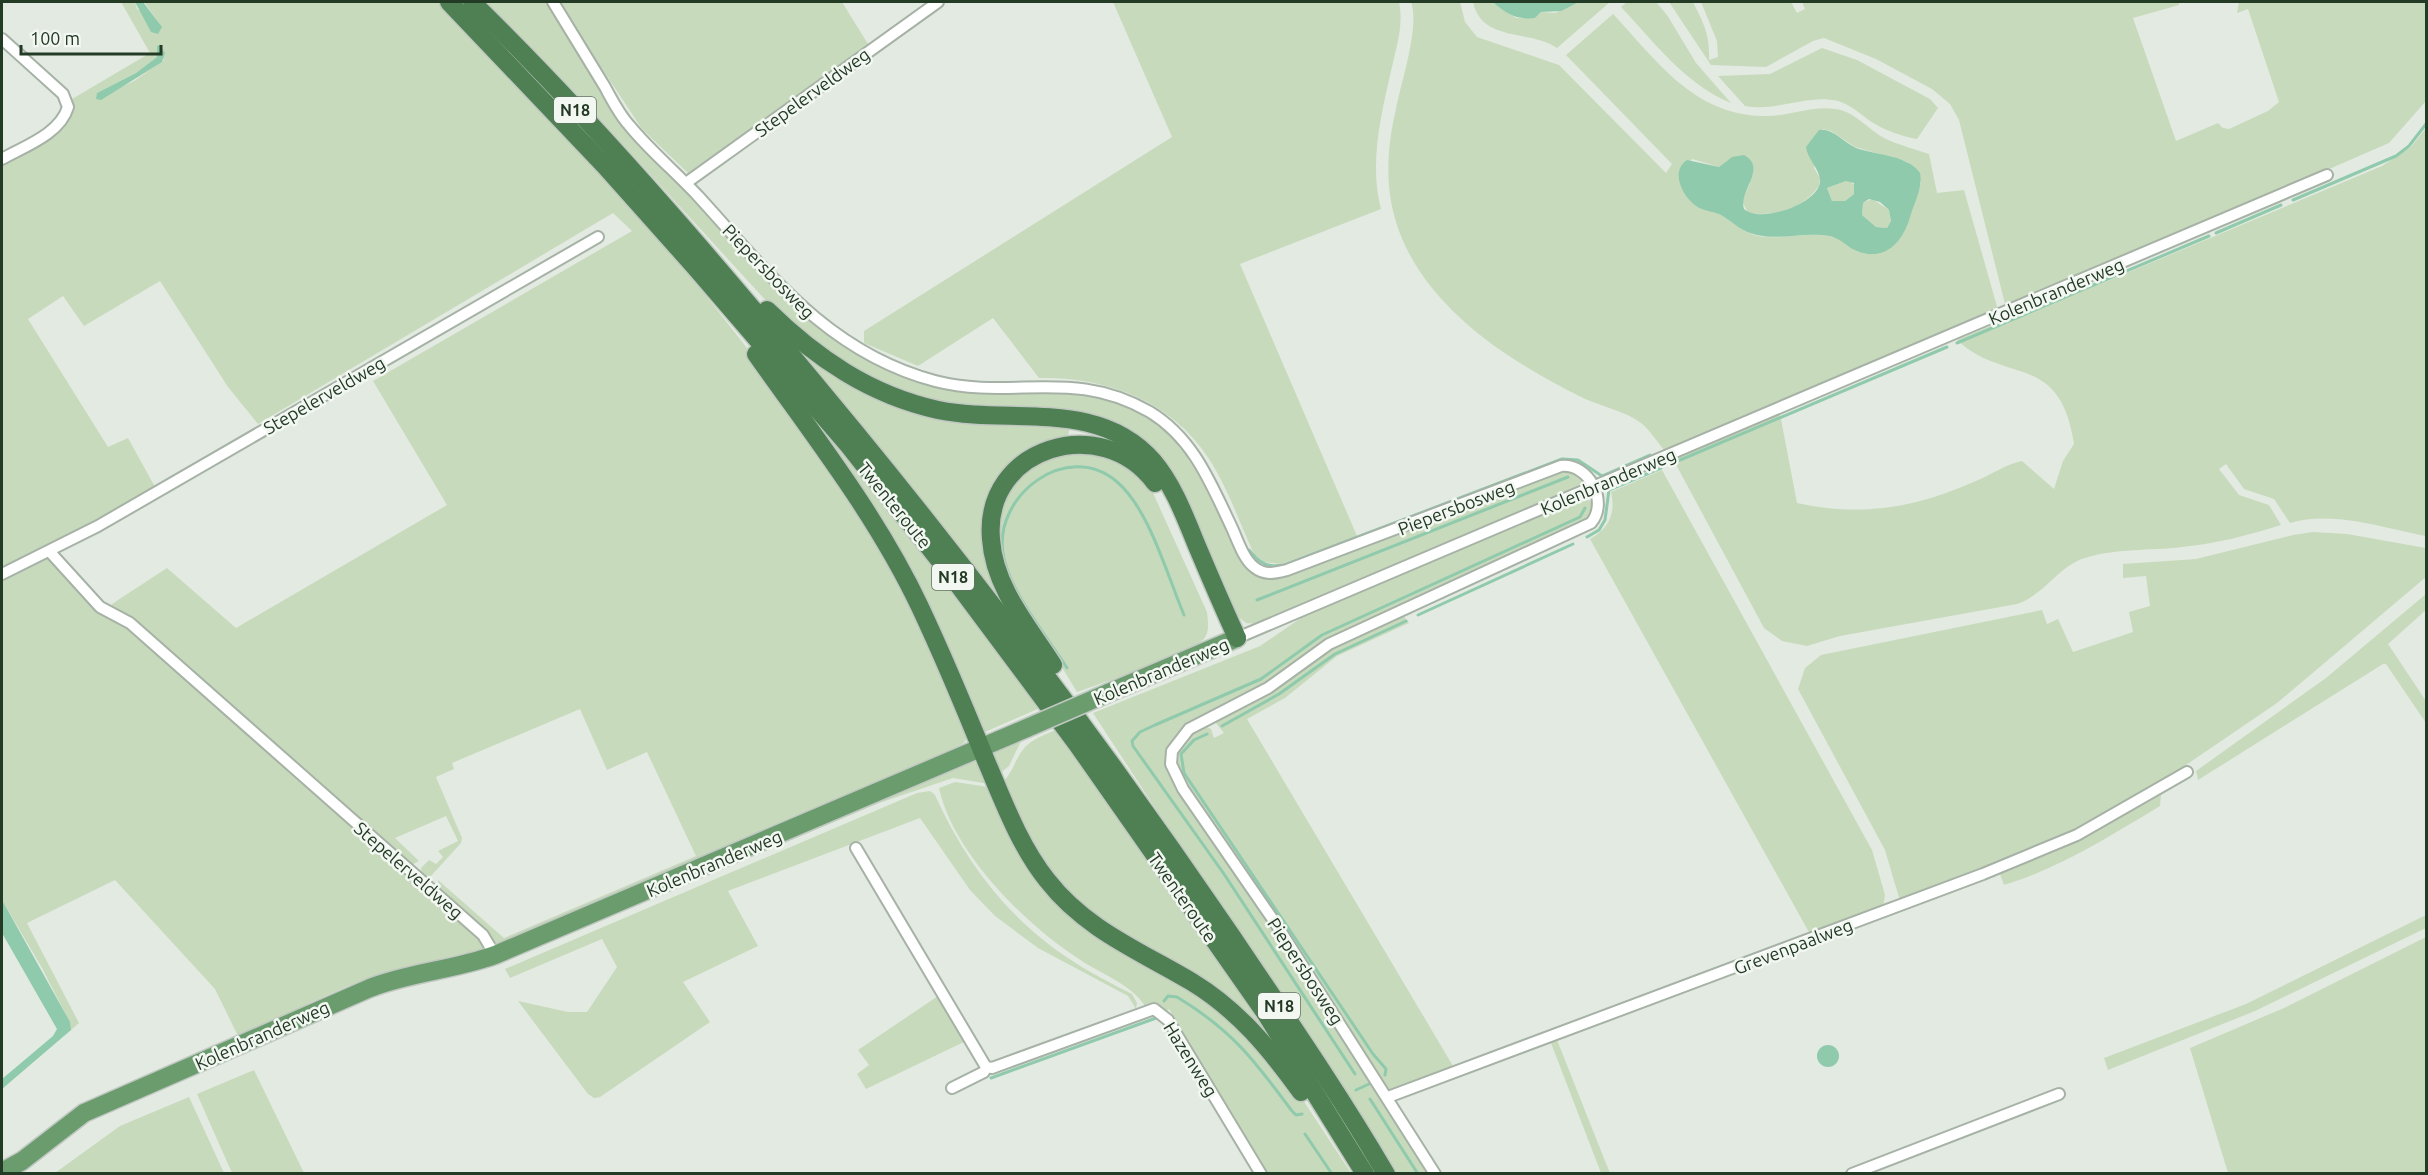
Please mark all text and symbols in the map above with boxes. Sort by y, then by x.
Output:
scale bar [21,18,160,56]
text: 100 m [30,28,80,48]
street label: Stepelerveldweg [751,44,873,140]
road number: N18 [554,97,596,123]
street label: Piepersbosweg [719,220,819,322]
street label: Kolenbranderweg [1985,253,2127,329]
street label: Stepelerveldweg [260,352,388,438]
street label: Kolenbranderweg [1537,443,1679,519]
street label: Twenteroute [854,458,936,552]
street label: Piepersbosweg [1395,476,1517,538]
road number: N18 [932,564,974,590]
street label: Kolenbranderweg [1090,633,1232,709]
street label: Stepelerveldweg [351,818,467,922]
street label: Kolenbranderweg [643,825,785,901]
street label: Twenteroute [1145,848,1221,946]
street label: Piepersbosweg [1264,914,1348,1028]
street label: Grevenpaalweg [1731,914,1855,978]
road number: N18 [1258,993,1300,1019]
street label: Kolenbranderweg [192,996,332,1074]
street label: Hazenweg [1160,1018,1222,1100]

